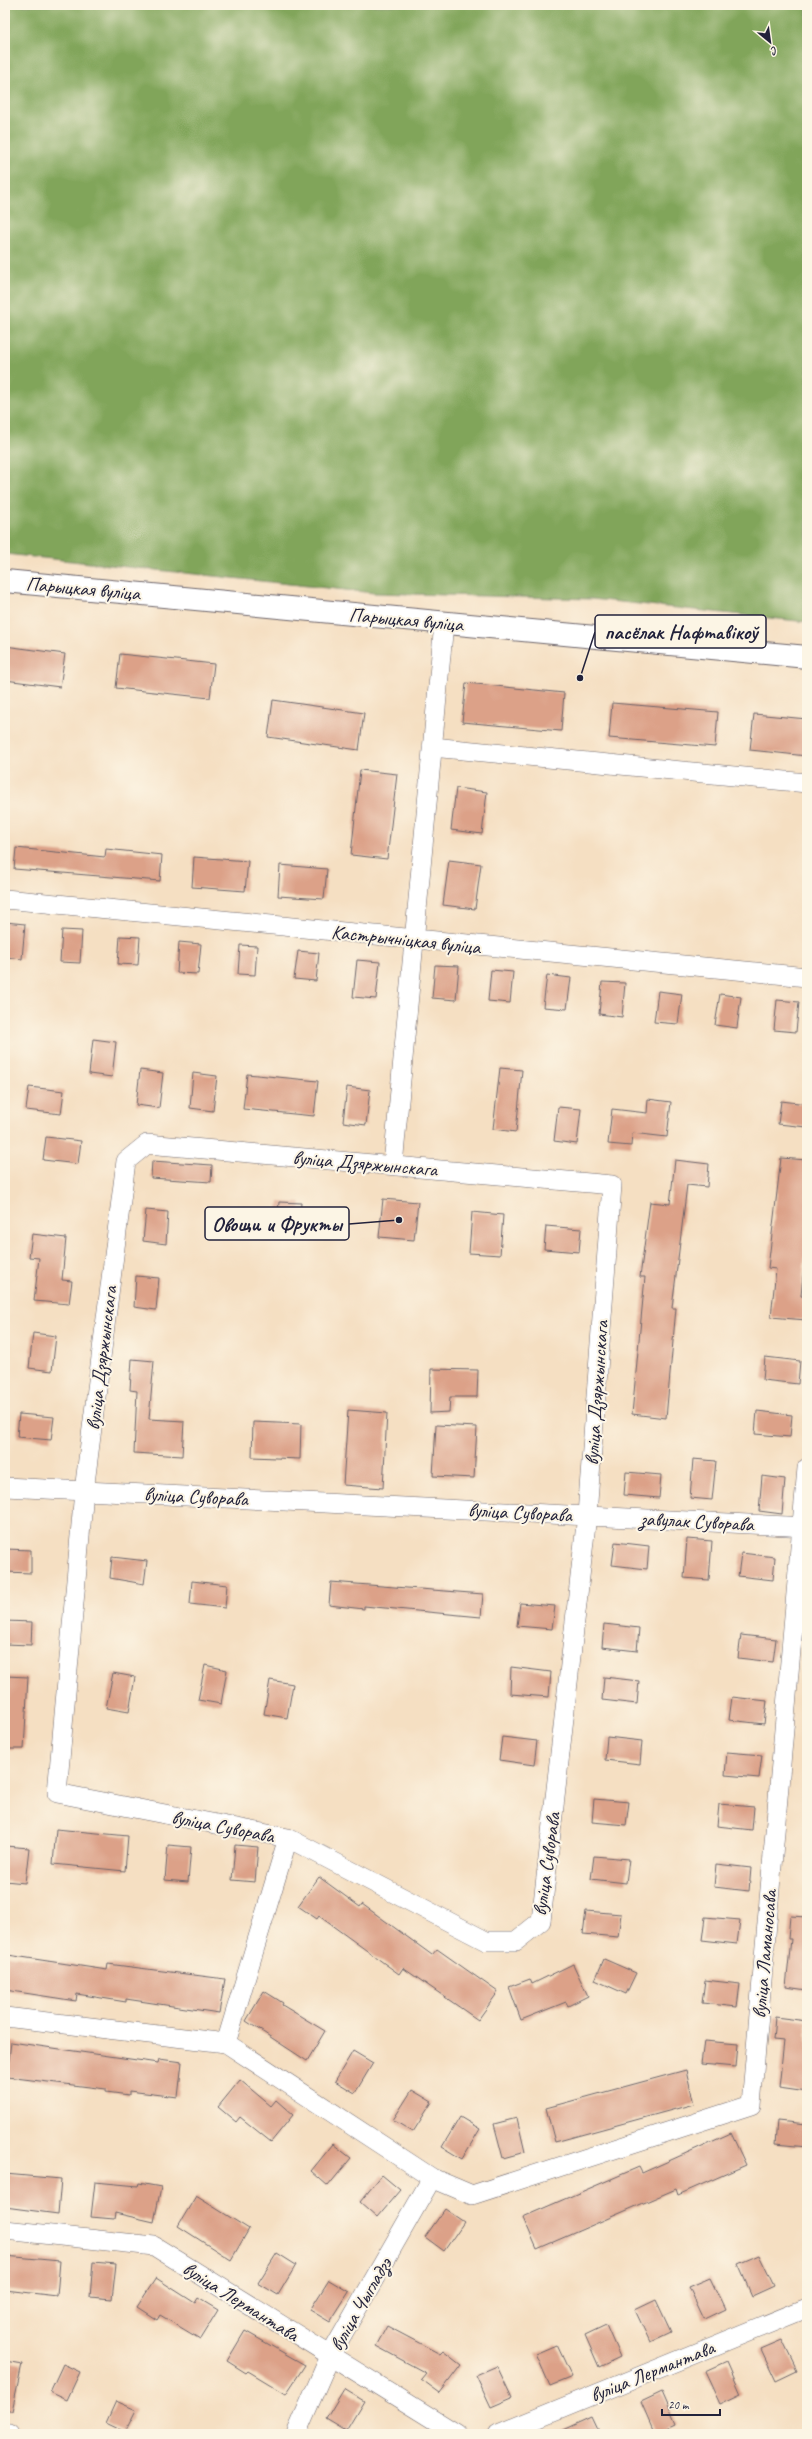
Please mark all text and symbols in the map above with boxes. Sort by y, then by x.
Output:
north arrow [750,22,790,62]
text: С [768,43,781,59]
street label: Парыцкая вуліца [25,571,142,606]
street label: Парыцкая вуліца [348,602,465,637]
callout: пасёлак Нафтавікоў [595,615,766,648]
text: пасёлак Нафтавікоў [604,619,760,645]
street label: Кастрычніцкая вуліца [330,919,483,960]
street label: вуліца Дзяржынскага [292,1145,440,1182]
callout: Овощи и Фрукты [205,1207,349,1240]
text: Овощи и Фрукты [212,1211,344,1237]
street label: вуліца Дзяржынскага [80,1283,123,1431]
street label: вуліца Дзяржынскага [579,1318,614,1466]
street label: вуліца Суворава [143,1481,250,1512]
street label: вуліца Суворава [467,1497,574,1528]
street label: завулак Суворава [637,1506,756,1538]
street label: вуліца Суворава [170,1804,278,1849]
street label: вуліца Суворава [527,1809,566,1917]
street label: вуліца Ламаносава [746,1887,783,2019]
street label: вуліца Чыгладзэ [324,2252,399,2356]
street label: вуліца Лермантава [178,2256,305,2348]
street label: вуліца Лермантава [586,2334,720,2408]
scale bar [662,2391,720,2417]
text: 20 m [668,2397,690,2413]

